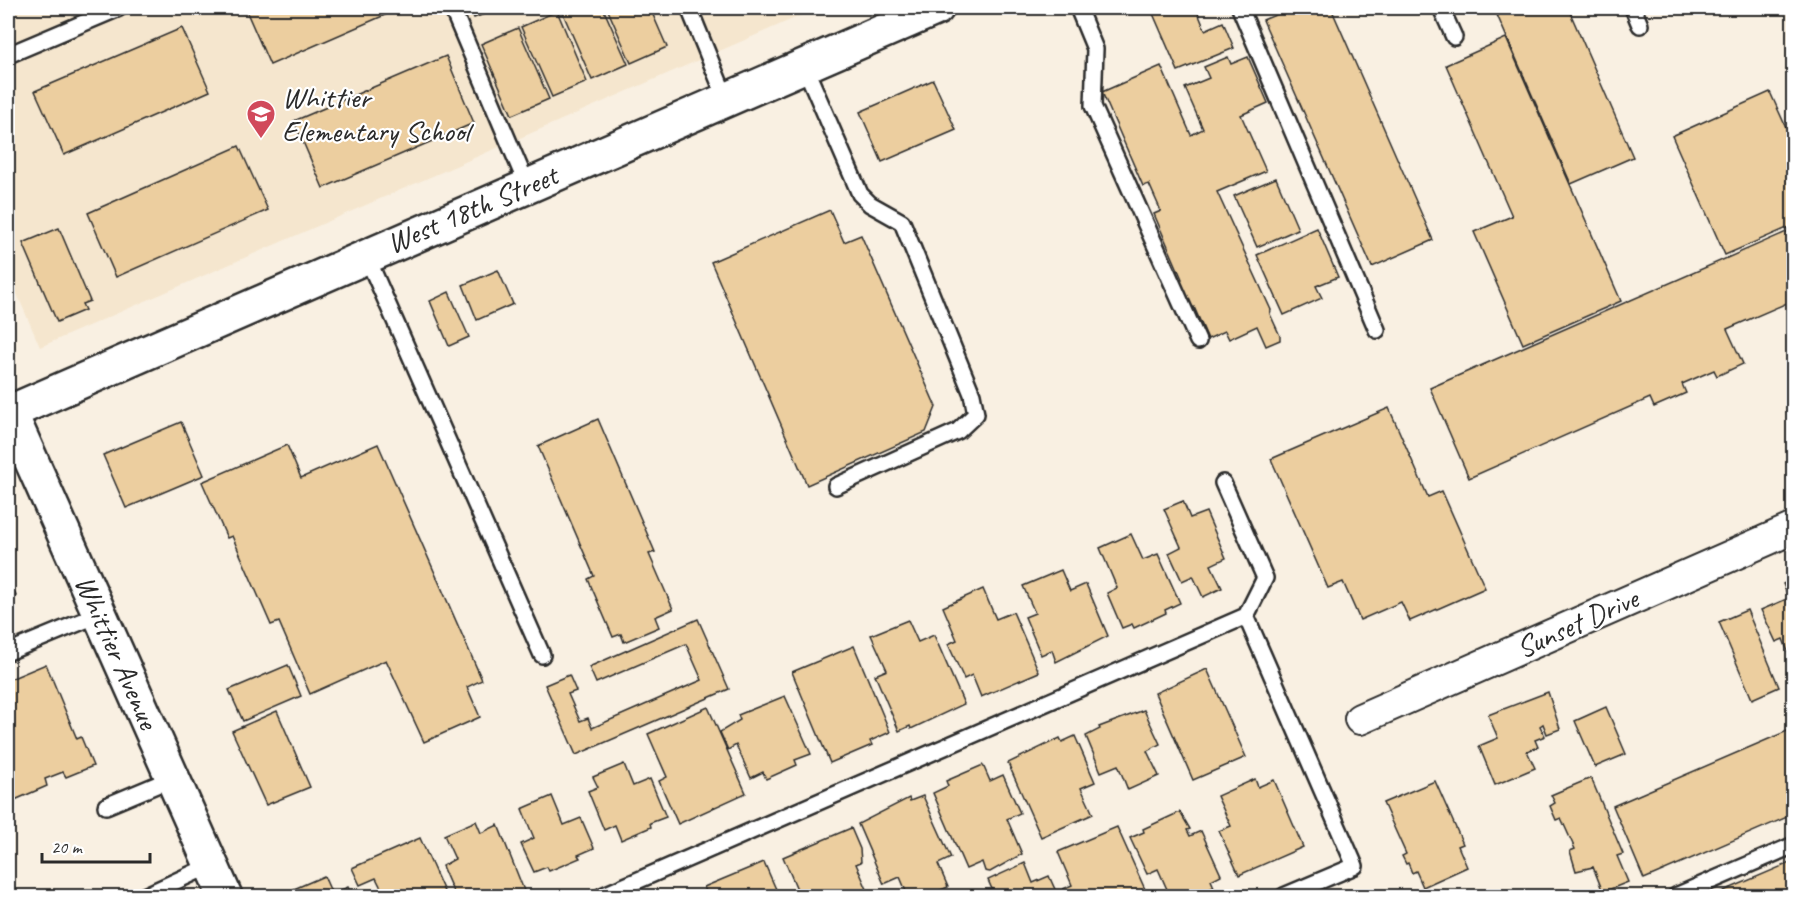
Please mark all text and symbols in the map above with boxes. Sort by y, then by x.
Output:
place label: Whittier Elementary School [282,78,474,150]
school or university icon: Whittier Elementary School [245,98,277,140]
street label: West 18th Street [381,155,566,262]
street label: Whittier Avenue [66,569,169,737]
street label: Sunset Drive [1510,578,1646,667]
scale bar [42,826,150,864]
text: 20 m [51,836,84,858]

